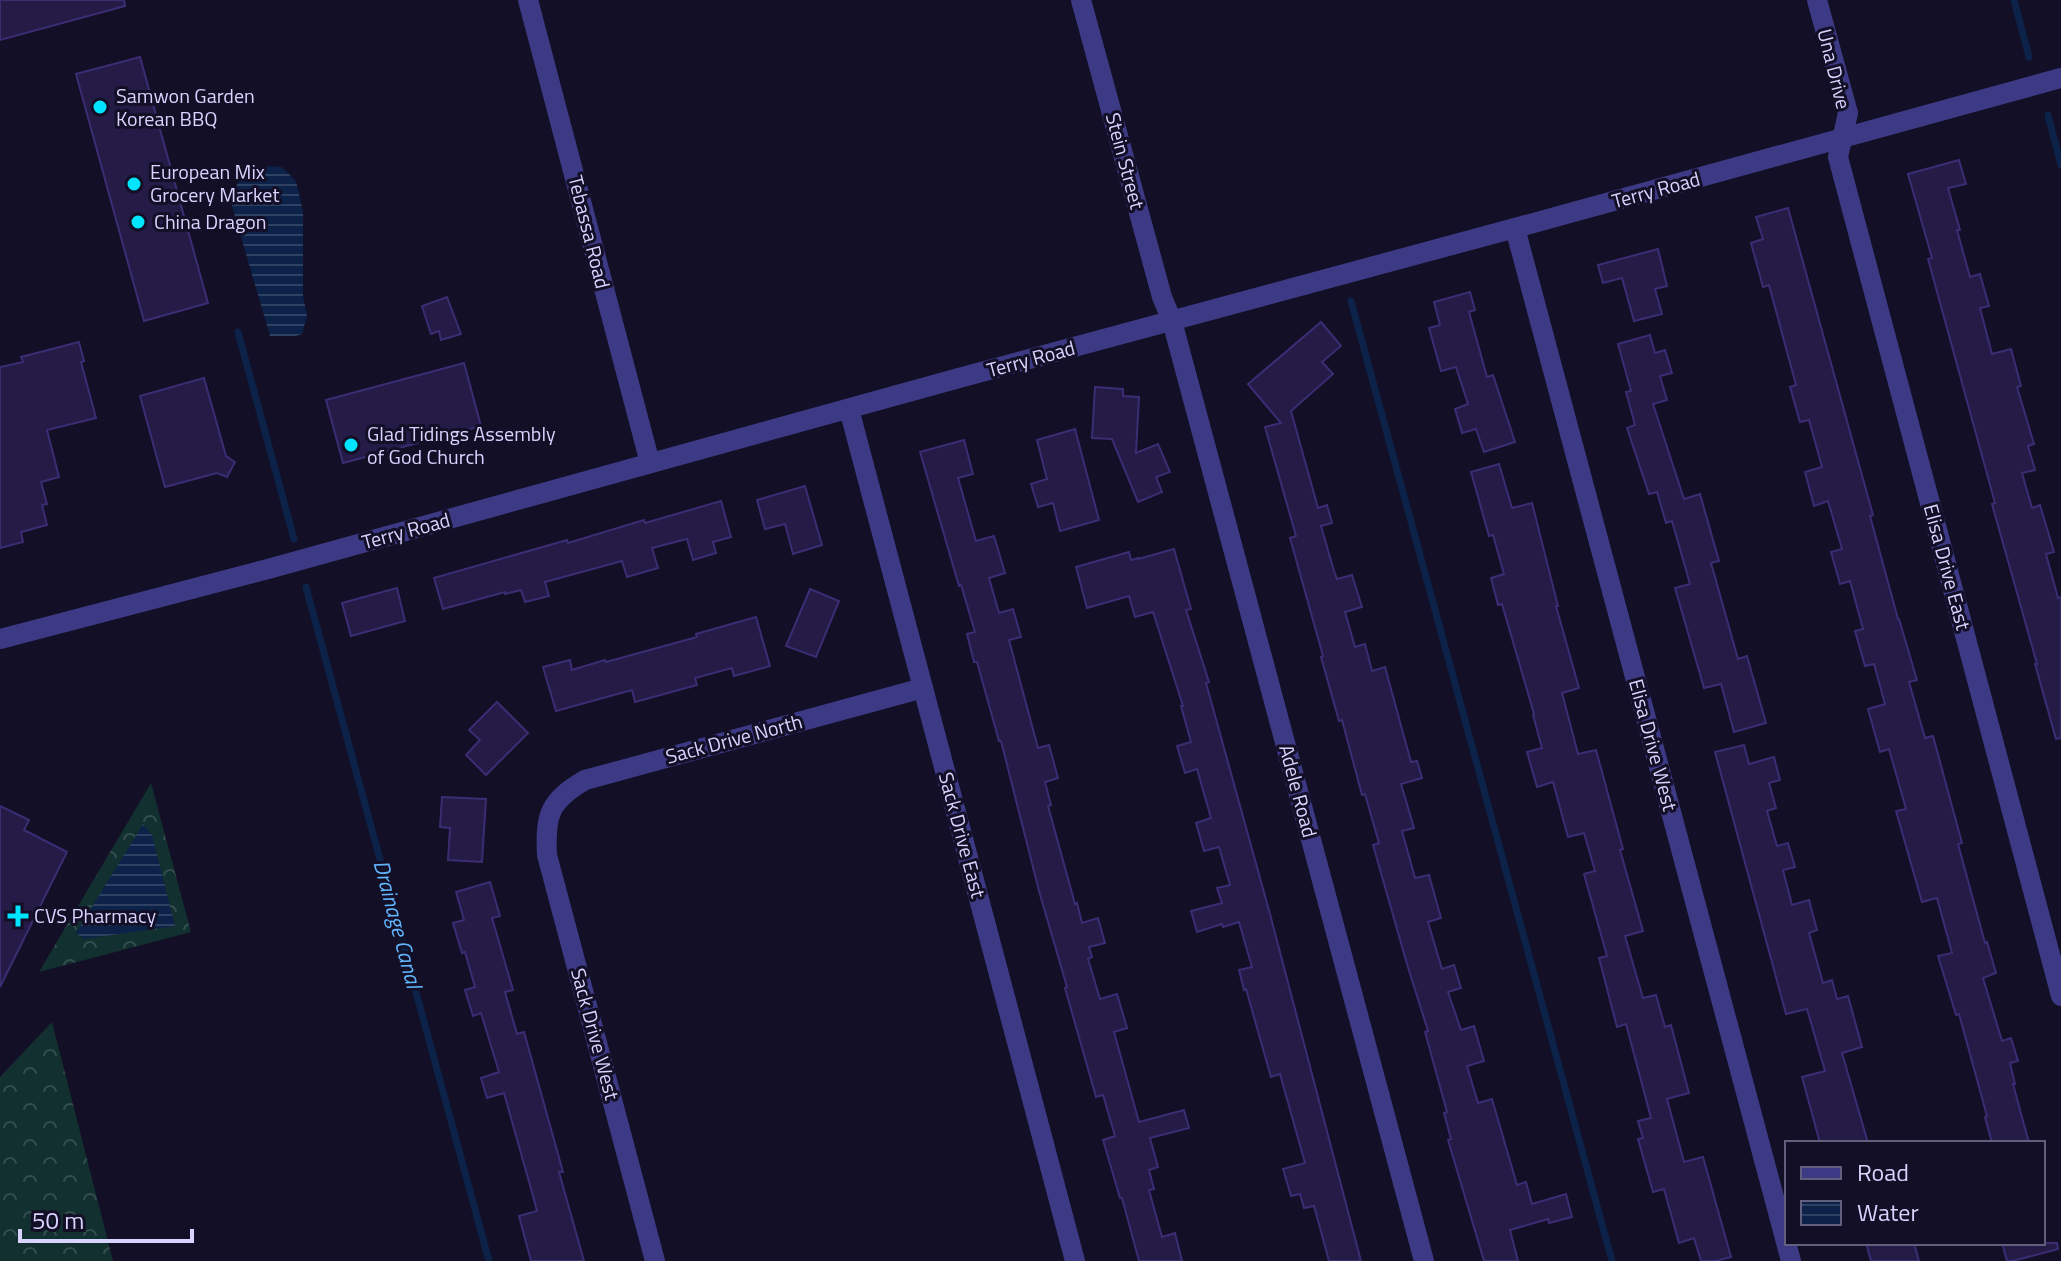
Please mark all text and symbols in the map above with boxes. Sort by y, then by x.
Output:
street label: Una Drive [1810,25,1859,112]
place label: Samwon Garden Korean BBQ [116,80,255,134]
marker: Samwon Garden Korean BBQ [91,98,109,116]
street label: Stein Street [1098,109,1153,213]
place label: European Mix Grocery Market [150,156,279,210]
street label: Terry Road [1608,163,1703,216]
street label: Tebassa Road [560,172,619,292]
marker: European Mix Grocery Market [125,175,143,193]
place label: China Dragon [154,206,267,237]
marker: China Dragon [129,213,147,231]
street label: Terry Road [983,332,1078,385]
place label: Glad Tidings Assembly of God Church [367,418,556,472]
marker: Glad Tidings Assembly of God Church [342,436,360,454]
street label: Elisa Drive East [1916,500,1979,633]
street label: Terry Road [358,504,453,557]
street label: Elisa Drive West [1621,675,1686,814]
street label: Sack Drive North [662,705,806,772]
street label: Adele Road [1271,741,1326,841]
street label: Sack Drive East [931,769,994,901]
water label: Drainage Canal [365,856,432,994]
place label: CVS Pharmacy [34,900,157,931]
marker: CVS Pharmacy [9,907,27,925]
street label: Sack Drive West [563,964,628,1103]
legend [1785,1141,2045,1245]
text: Road [1857,1154,1909,1190]
scale bar [20,1193,192,1243]
text: Water [1857,1194,1919,1230]
text: 50 m [32,1202,84,1238]

